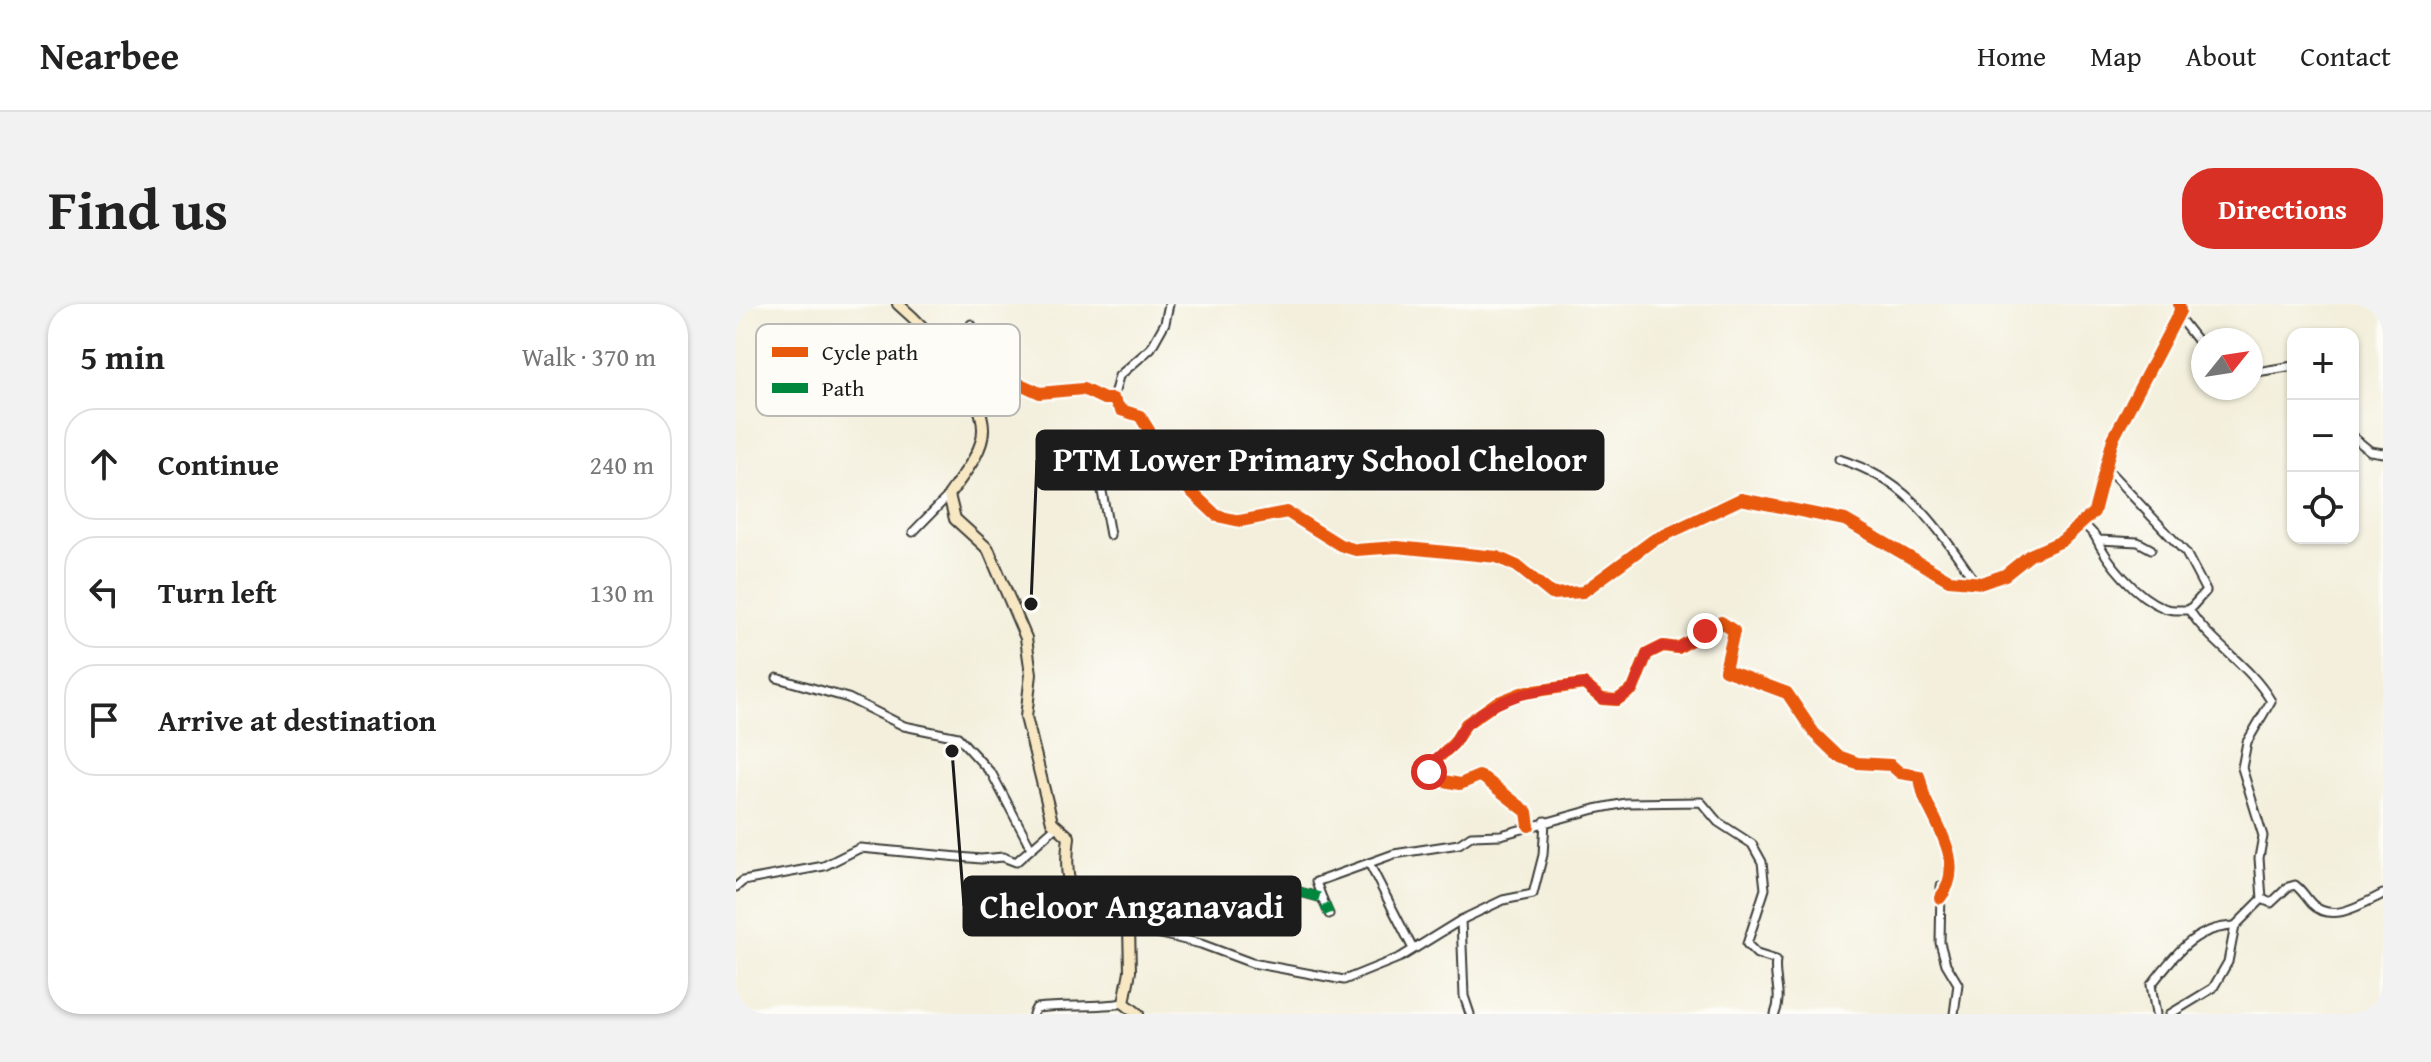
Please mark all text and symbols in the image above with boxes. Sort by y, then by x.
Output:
text: Nearbee [40,27,179,83]
text: Home [1977,35,2046,76]
text: Map [2090,35,2142,76]
text: About [2186,35,2256,76]
text: Contact [2300,35,2391,76]
text: Find us [48,167,228,250]
button: Directions [2182,168,2383,249]
legend [756,324,1020,416]
north arrow [2191,328,2263,400]
map controls [2287,328,2359,544]
button: + [2287,328,2359,400]
text: 5 min [80,332,165,381]
text: Cycle path [822,336,919,368]
text: Walk · 370 m [522,337,656,376]
text: Path [822,372,865,404]
button: − [2287,400,2359,472]
callout: PTM Lower Primary School Cheloor [1037,431,1603,489]
text: PTM Lower Primary School Cheloor [1053,434,1587,483]
icon: ahead [82,442,126,486]
text: Continue [158,442,279,486]
text: 240 m [589,445,654,484]
button: locate [2287,472,2359,544]
icon: left [82,570,126,614]
text: Turn left [158,570,277,614]
text: 130 m [589,573,654,612]
route end [1687,613,1723,649]
icon: arrive [82,698,126,742]
text: Arrive at destination [158,698,436,742]
route start [1411,754,1447,790]
callout: Cheloor Anganavadi [964,877,1300,935]
text: Cheloor Anganavadi [980,881,1284,930]

